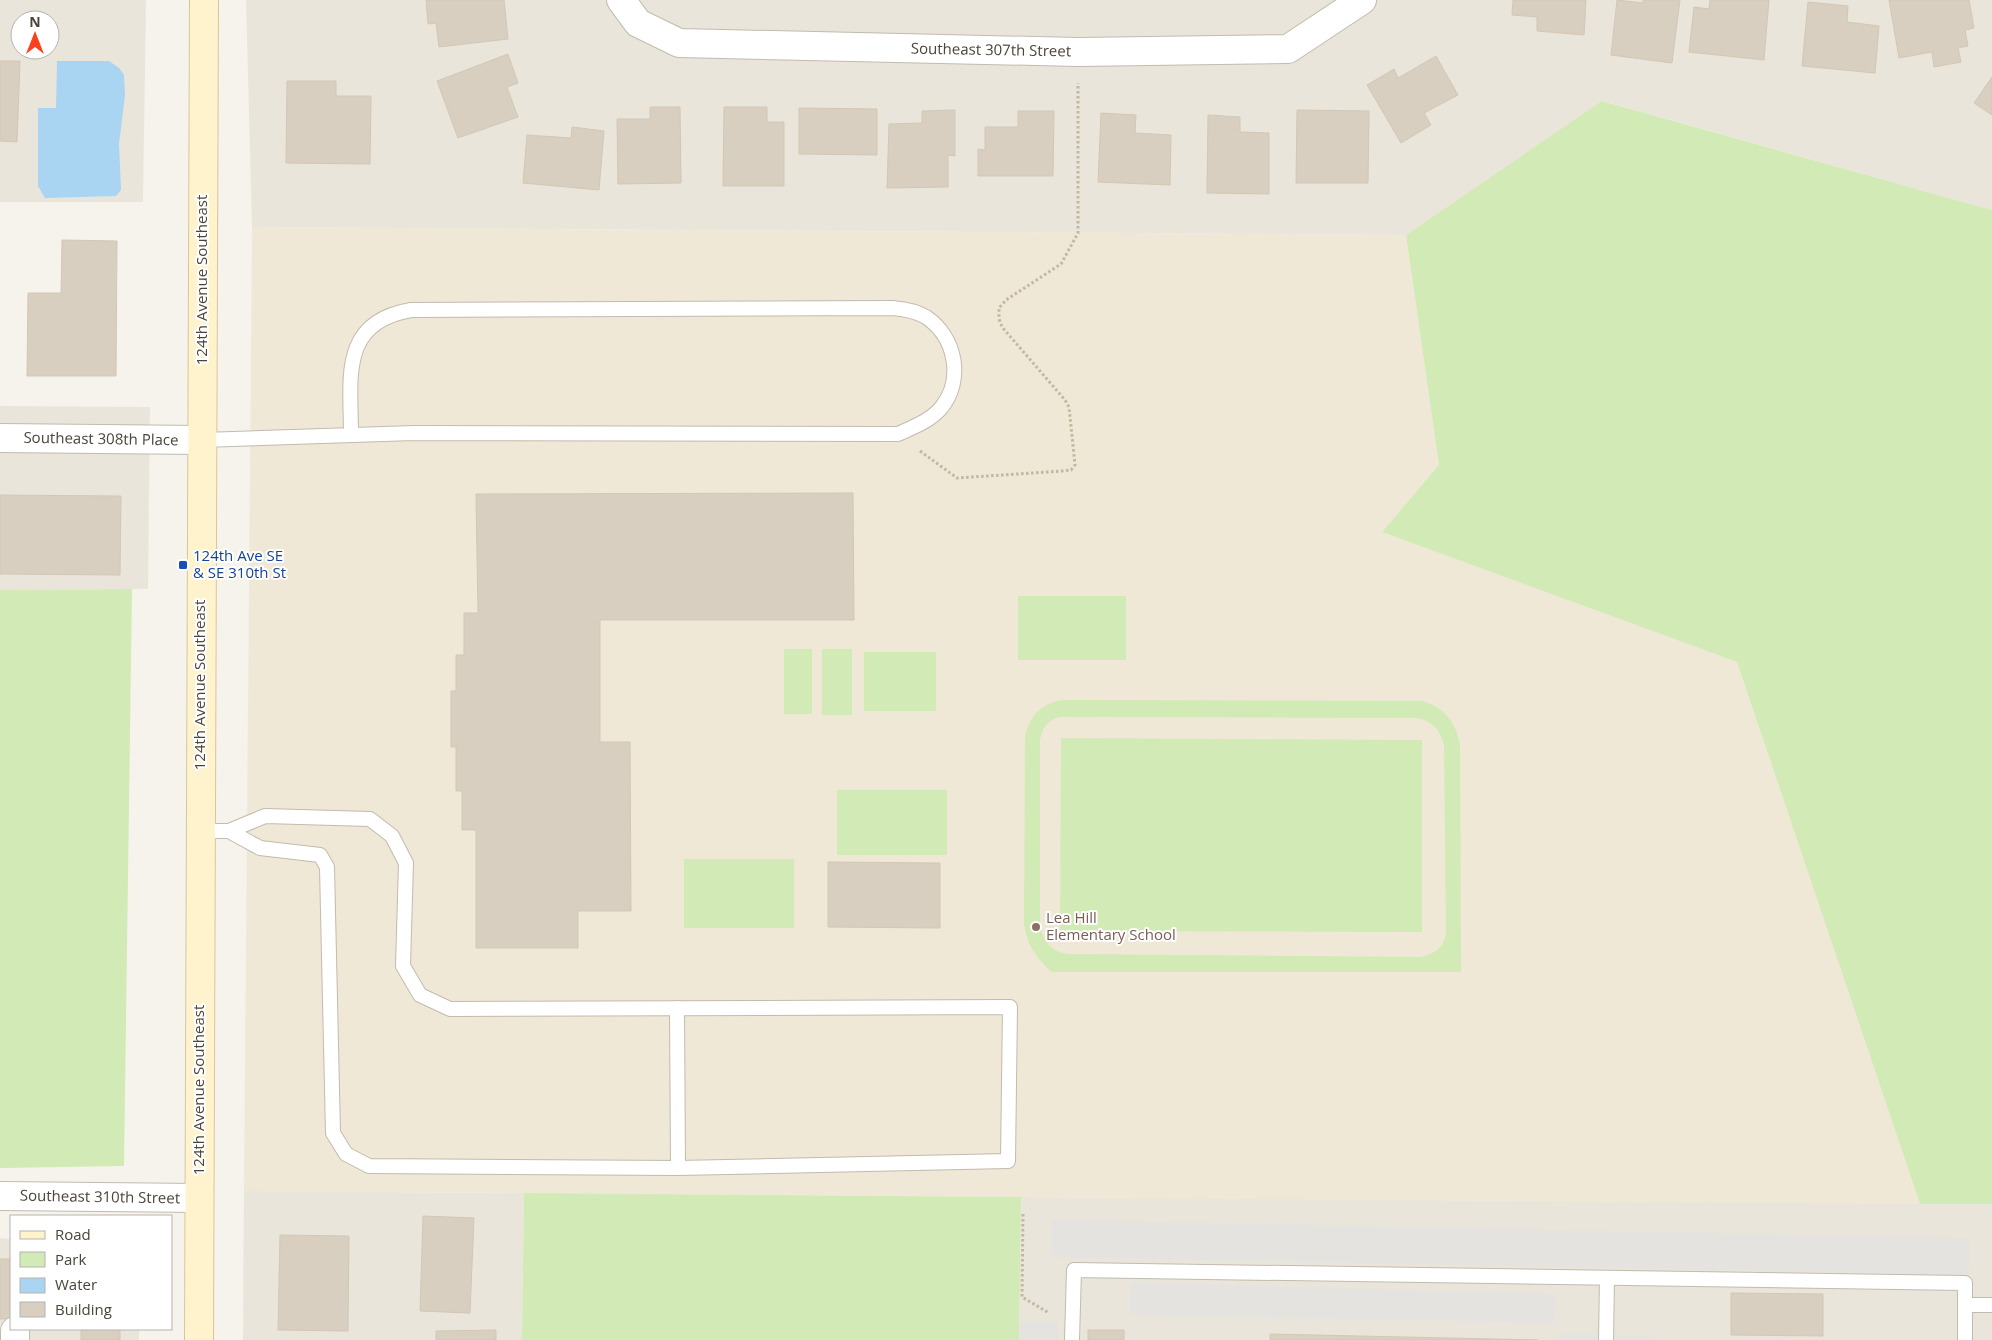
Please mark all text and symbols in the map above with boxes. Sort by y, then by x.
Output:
north arrow [10,10,60,60]
text: N [29,12,41,31]
street label: Southeast 307th Street [911,38,1071,60]
street label: 124th Avenue Southeast [191,195,211,365]
street label: Southeast 308th Place [23,427,179,449]
place label: 124th Ave SE & SE 310th St [193,545,286,582]
marker: 124th Ave SE & SE 310th St [177,559,189,571]
street label: 124th Avenue Southeast [189,600,209,770]
place label: Lea Hill Elementary School [1046,907,1176,944]
marker: Lea Hill Elementary School [1030,921,1042,933]
street label: 124th Avenue Southeast [188,1005,208,1175]
street label: Southeast 310th Street [20,1185,180,1207]
legend [10,1215,172,1330]
text: Road [55,1224,91,1244]
text: Park [55,1249,86,1269]
text: Water [55,1274,97,1294]
text: Building [55,1299,112,1319]

